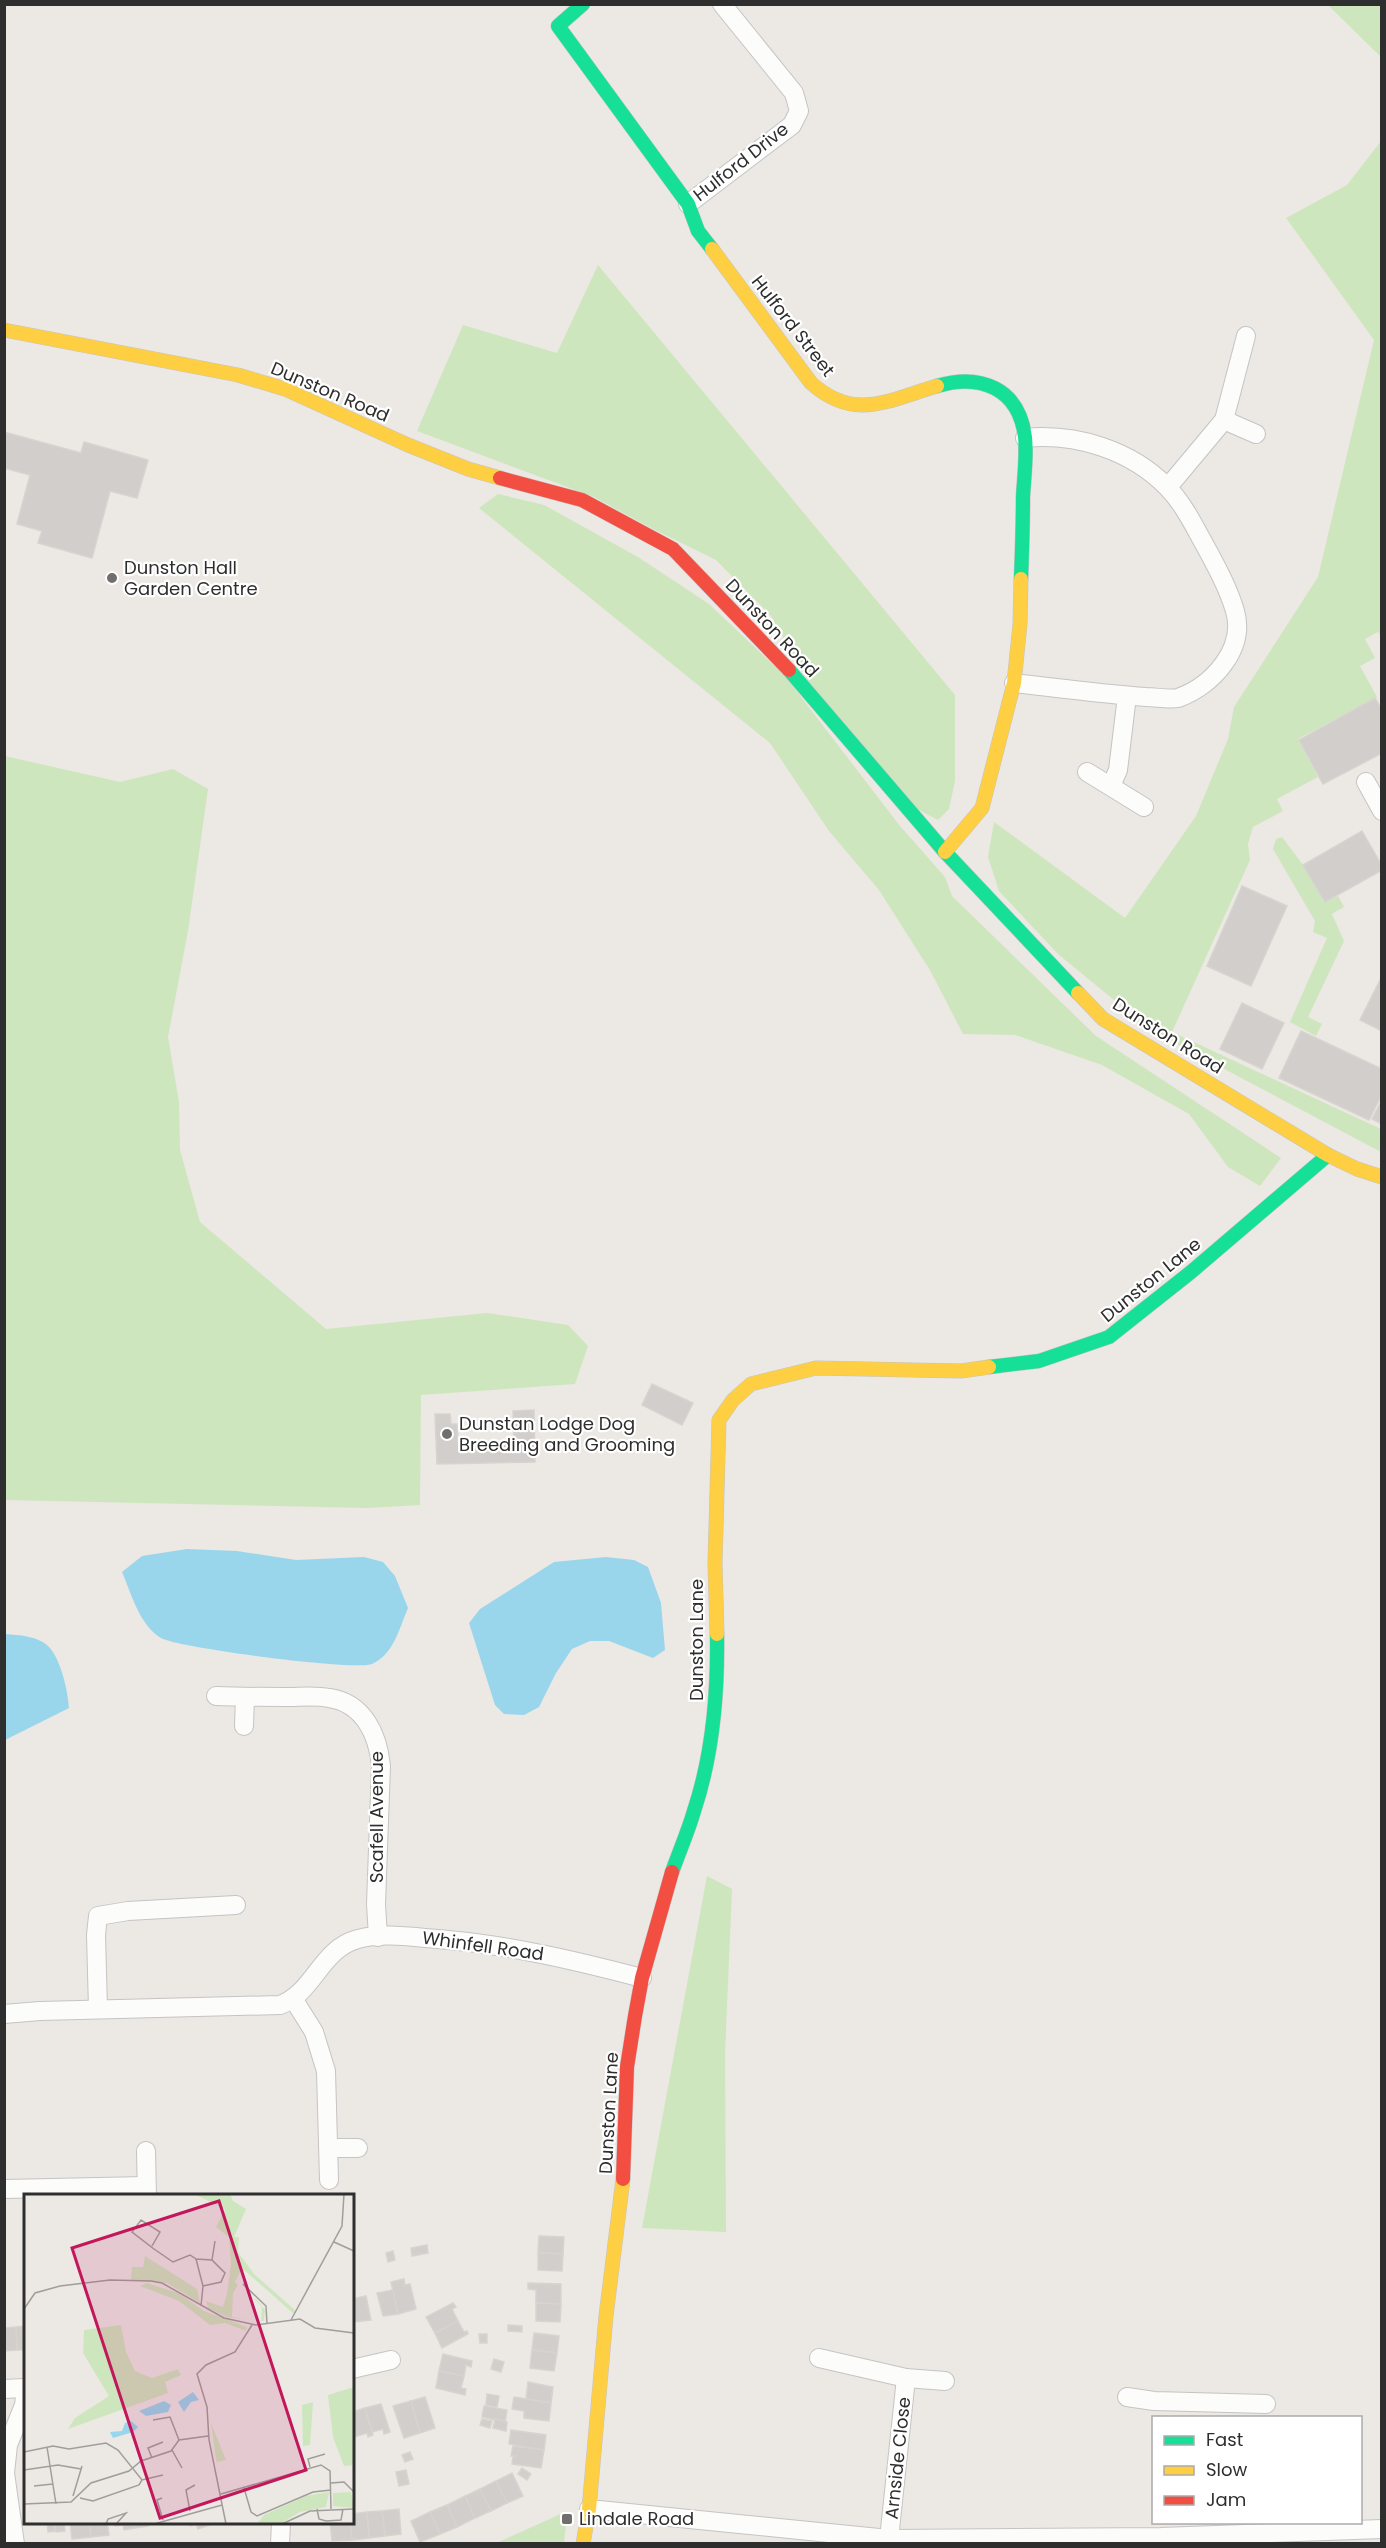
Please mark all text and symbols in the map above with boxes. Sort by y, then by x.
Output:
street label: Hulford Drive [688,116,794,207]
street label: Hulford Street [746,270,841,382]
street label: Dunston Road [267,355,393,428]
place label: Dunston Hall Garden Centre [124,555,258,601]
marker: Dunston Hall Garden Centre [105,571,119,585]
street label: Dunston Road [720,573,825,682]
street label: Dunston Road [1108,991,1228,1080]
street label: Dunston Lane [1095,1231,1206,1328]
place label: Dunstan Lodge Dog Breeding and Grooming [459,1411,675,1457]
marker: Dunstan Lodge Dog Breeding and Grooming [440,1427,454,1441]
street label: Dunston Lane [684,1579,709,1701]
street label: Scafell Avenue [364,1751,389,1883]
street label: Whinfell Road [421,1925,546,1966]
street label: Dunston Lane [593,2051,624,2175]
inset map [24,2194,354,2524]
street label: Arnside Close [879,2396,916,2520]
legend [1152,2416,1362,2524]
text: Fast [1206,2427,1243,2452]
text: Slow [1206,2457,1248,2482]
text: Jam [1206,2487,1246,2512]
place label: Lindale Road [579,2506,694,2531]
marker: Lindale Road [560,2512,574,2526]

